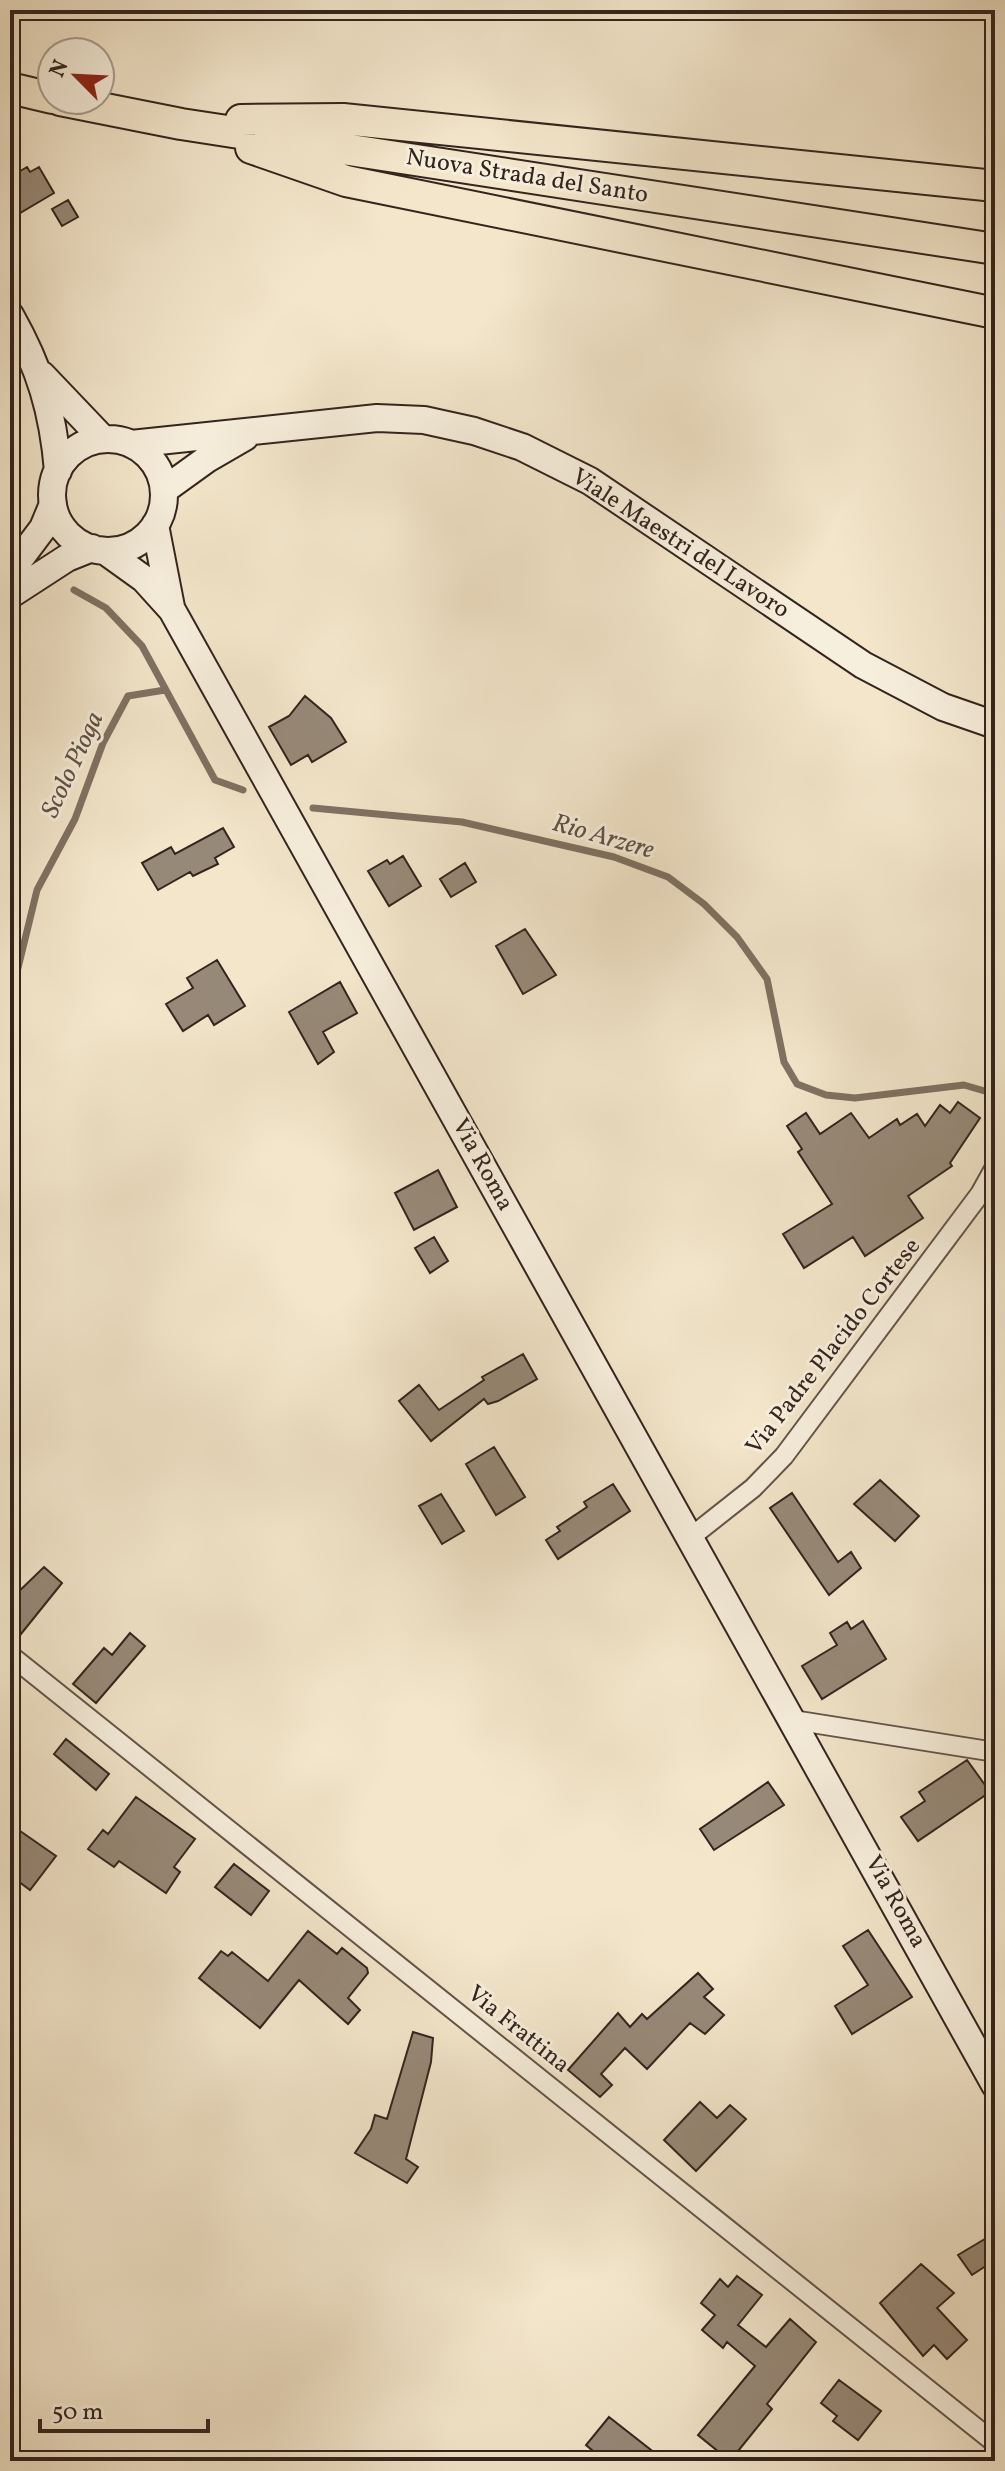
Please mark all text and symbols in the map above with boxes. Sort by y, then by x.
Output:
north arrow [36,36,116,116]
text: N [43,55,77,82]
street label: Nuova Strada del Santo [404,141,650,213]
street label: Viale Maestri del Lavoro [564,461,796,627]
water label: Scolo Pioga [33,706,113,824]
water label: Rio Arzere [548,805,658,869]
street label: Via Roma [443,1113,521,1217]
street label: Via Padre Placido Cortese [738,1231,930,1463]
street label: Via Roma [856,1850,934,1954]
street label: Via Frattina [459,1978,577,2082]
scale bar [40,2383,208,2433]
text: 50 m [52,2396,104,2430]

